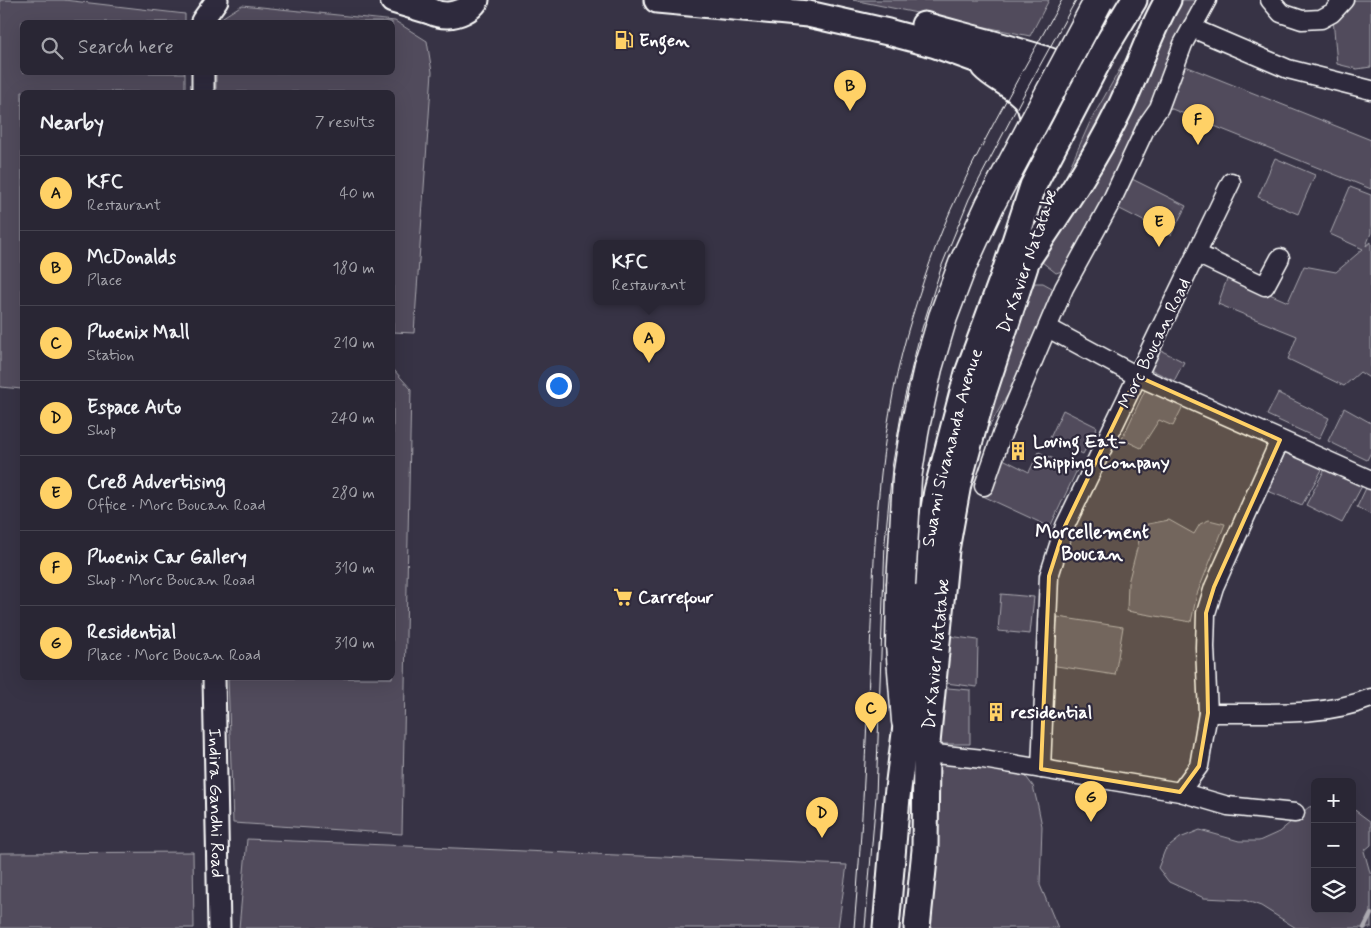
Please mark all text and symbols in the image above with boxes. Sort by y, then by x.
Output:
search box [20,20,395,75]
fuel station icon: Engen [613,29,635,51]
place label: Engen [639,29,690,55]
icon: search [38,34,66,62]
text: Search here [78,35,174,60]
pin: B [834,70,866,111]
pin: F [1182,104,1214,145]
text: Nearby [40,109,104,137]
text: 7 results [315,112,375,133]
text: KFC [87,170,123,195]
text: A [51,183,61,204]
text: 40 m [339,183,375,204]
street label: Dr Xavier Natatabe [992,186,1064,337]
text: Restaurant [87,195,161,216]
pin: E [1143,206,1175,247]
popup [593,240,705,305]
text: McDonalds [87,245,176,270]
text: KFC [612,250,648,275]
text: B [51,258,61,279]
text: 180 m [332,258,375,279]
text: Place [87,270,122,291]
street label: Morc Boucan Road [1113,274,1197,413]
text: Restaurant [612,275,686,296]
text: Phoenix Mall [87,320,189,345]
pin: A [633,322,665,363]
text: C [50,333,62,354]
text: 210 m [334,333,375,354]
text: Station [87,345,134,366]
street label: Swami Sivananda Avenue [917,345,989,549]
your location [546,373,572,399]
text: Espace Auto [87,395,181,420]
text: D [50,408,62,429]
text: 240 m [331,408,375,429]
text: Shop [87,420,116,441]
place label: Loving Eat- Shipping Company [1033,430,1170,477]
building icon: Loving Eat- Shipping Company [1007,440,1029,462]
text: Cre8 Advertising [87,470,226,495]
text: E [51,483,61,504]
text: 280 m [332,483,375,504]
text: Office · Morc Boucan Road [87,495,266,516]
district label: Morcellement Boucan [1035,520,1149,567]
text: Phoenix Car Gallery [87,545,247,570]
text: F [52,558,60,579]
text: 310 m [334,558,375,579]
text: Shop · Morc Boucan Road [87,570,255,591]
street label: Dr Xavier Natatabe [917,578,956,730]
supermarket icon: Carrefour [612,586,634,608]
place label: Carrefour [638,586,714,612]
text: Residential [87,620,176,645]
text: G [51,633,61,654]
text: 310 m [334,633,375,654]
text: Place · Morc Boucan Road [87,645,261,666]
pin: C [855,692,887,733]
building icon: residential [985,701,1007,723]
place label: residential [1011,701,1092,725]
street label: Indira Gandhi Road [202,728,229,878]
map controls [1311,778,1356,913]
button: + [1311,778,1356,823]
pin: G [1075,781,1107,822]
pin: D [806,797,838,838]
button: − [1311,823,1356,868]
button: layers [1311,868,1356,913]

